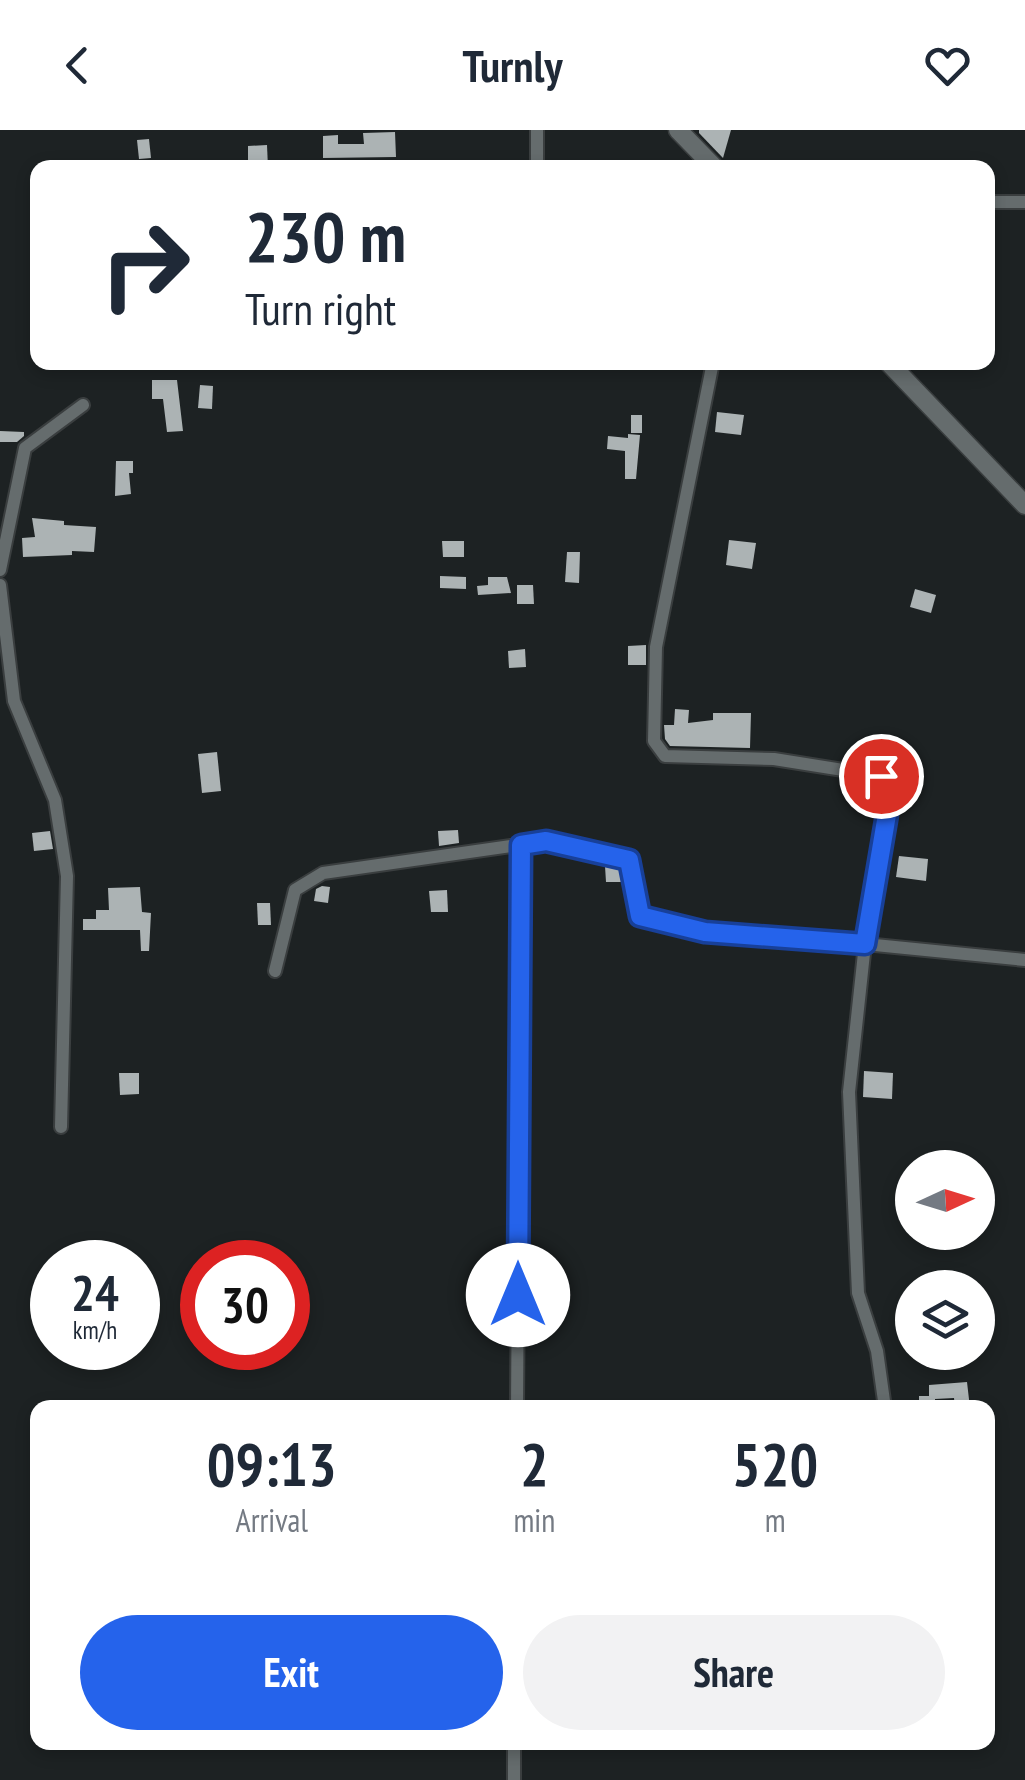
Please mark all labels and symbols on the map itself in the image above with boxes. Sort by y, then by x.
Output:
pin [839,734,924,819]
north arrow [895,1150,995,1250]
speed limit sign: 30 [180,1240,310,1370]
position arrow [466,1243,570,1347]

